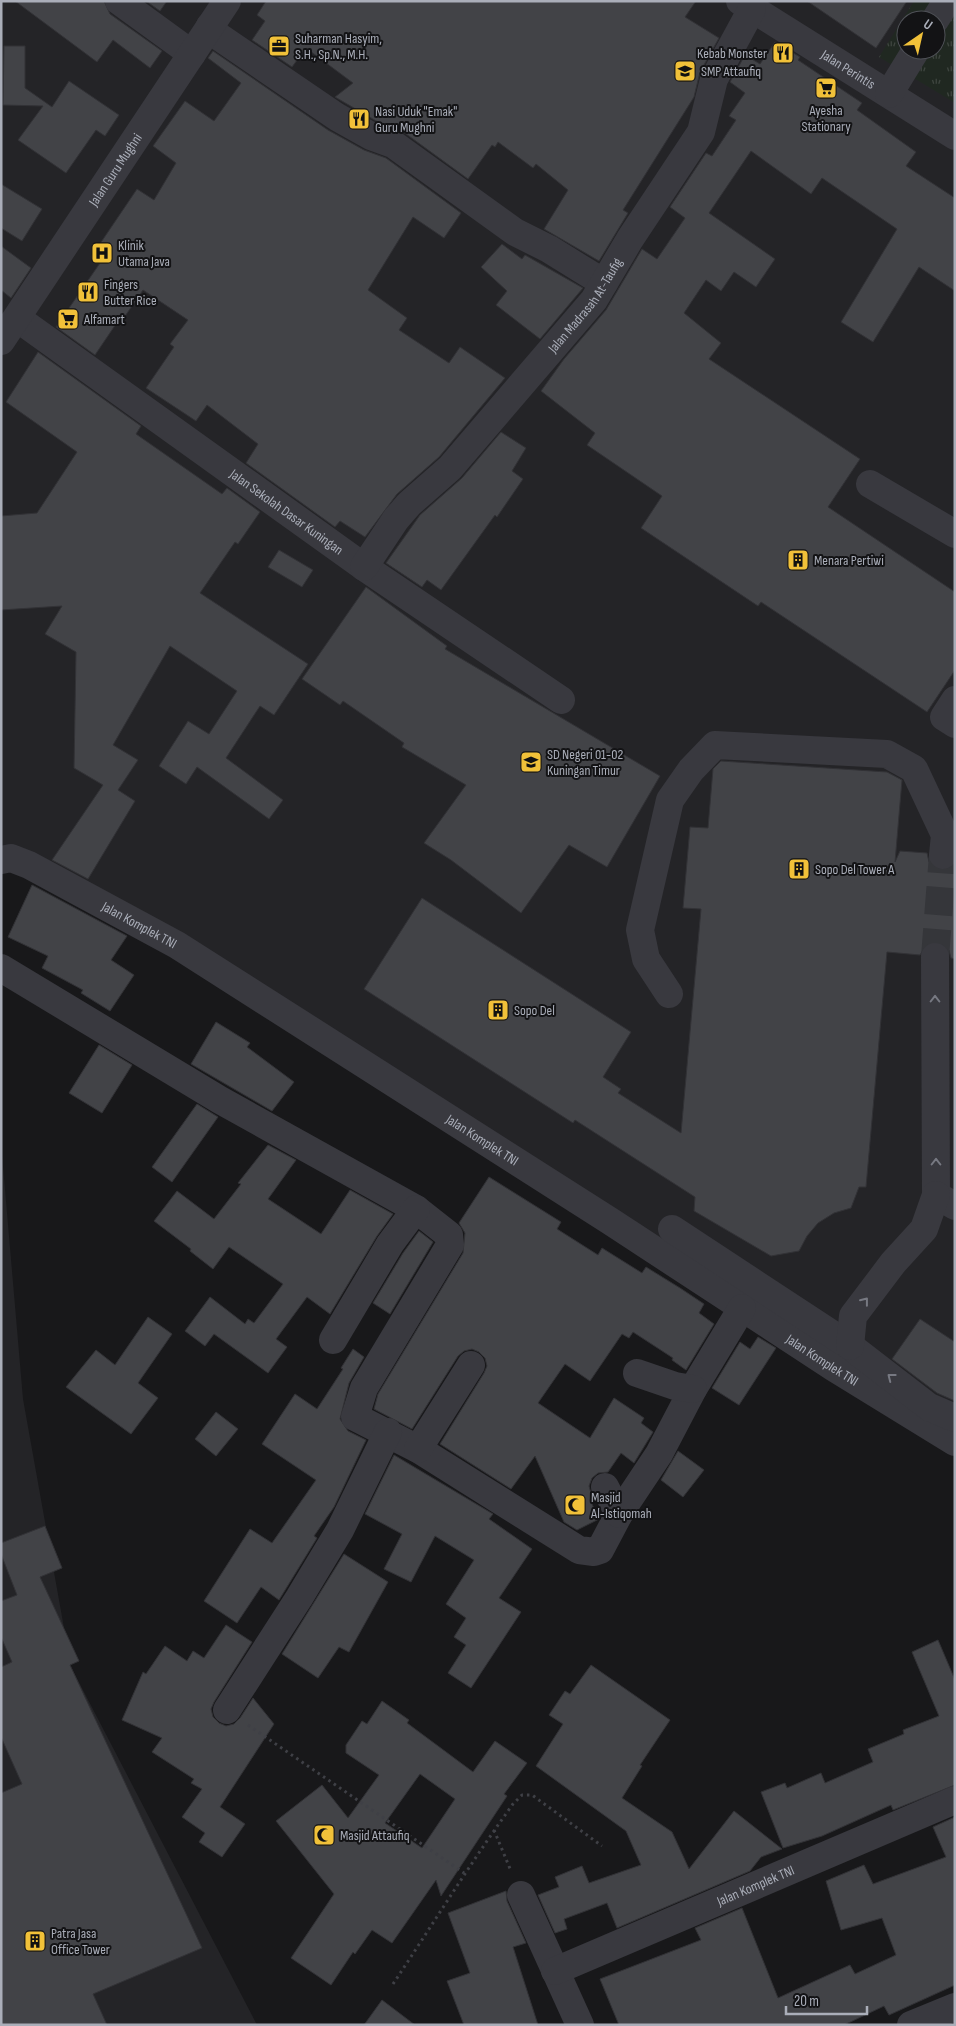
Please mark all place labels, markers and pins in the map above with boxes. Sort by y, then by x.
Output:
place label: Suharman Hasyim, S.H., Sp.N., M.H. [295,30,382,63]
office icon: Suharman Hasyim, S.H., Sp.N., M.H. [267,34,291,58]
restaurant icon: Kebab Monster [771,41,795,65]
place label: Kebab Monster [697,45,767,62]
school or university icon: SMP Attaufiq [673,59,697,83]
place label: SMP Attaufiq [701,63,761,80]
supermarket icon: Ayesha Stationary [814,76,838,100]
place label: Ayesha Stationary [801,102,851,135]
place label: Nasi Uduk "Emak" Guru Mughni [375,103,457,136]
restaurant icon: Nasi Uduk "Emak" Guru Mughni [347,107,371,131]
place label: Klinik Utama Java [118,237,170,270]
hospital icon: Klinik Utama Java [90,241,114,265]
place label: Fingers Butter Rice [104,276,157,309]
restaurant icon: Fingers Butter Rice [76,280,100,304]
supermarket icon: Alfamart [56,307,80,331]
place label: Alfamart [83,311,125,328]
building icon: Menara Pertiwi [786,548,810,572]
place label: Menara Pertiwi [814,552,884,569]
place label: SD Negeri 01-02 Kuningan Timur [547,746,623,779]
school or university icon: SD Negeri 01-02 Kuningan Timur [519,750,543,774]
building icon: Sopo Del Tower A [787,857,811,881]
place label: Sopo Del Tower A [815,861,895,878]
building icon: Sopo Del [486,998,510,1022]
place label: Sopo Del [514,1002,555,1019]
place label: Masjid Al-Istiqomah [590,1489,652,1522]
mosque icon: Masjid Al-Istiqomah [563,1493,587,1517]
mosque icon: Masjid Attaufiq [312,1823,336,1847]
place label: Masjid Attaufiq [340,1827,410,1844]
place label: Patra Jasa Office Tower [51,1925,110,1958]
building icon: Patra Jasa Office Tower [23,1929,47,1953]

